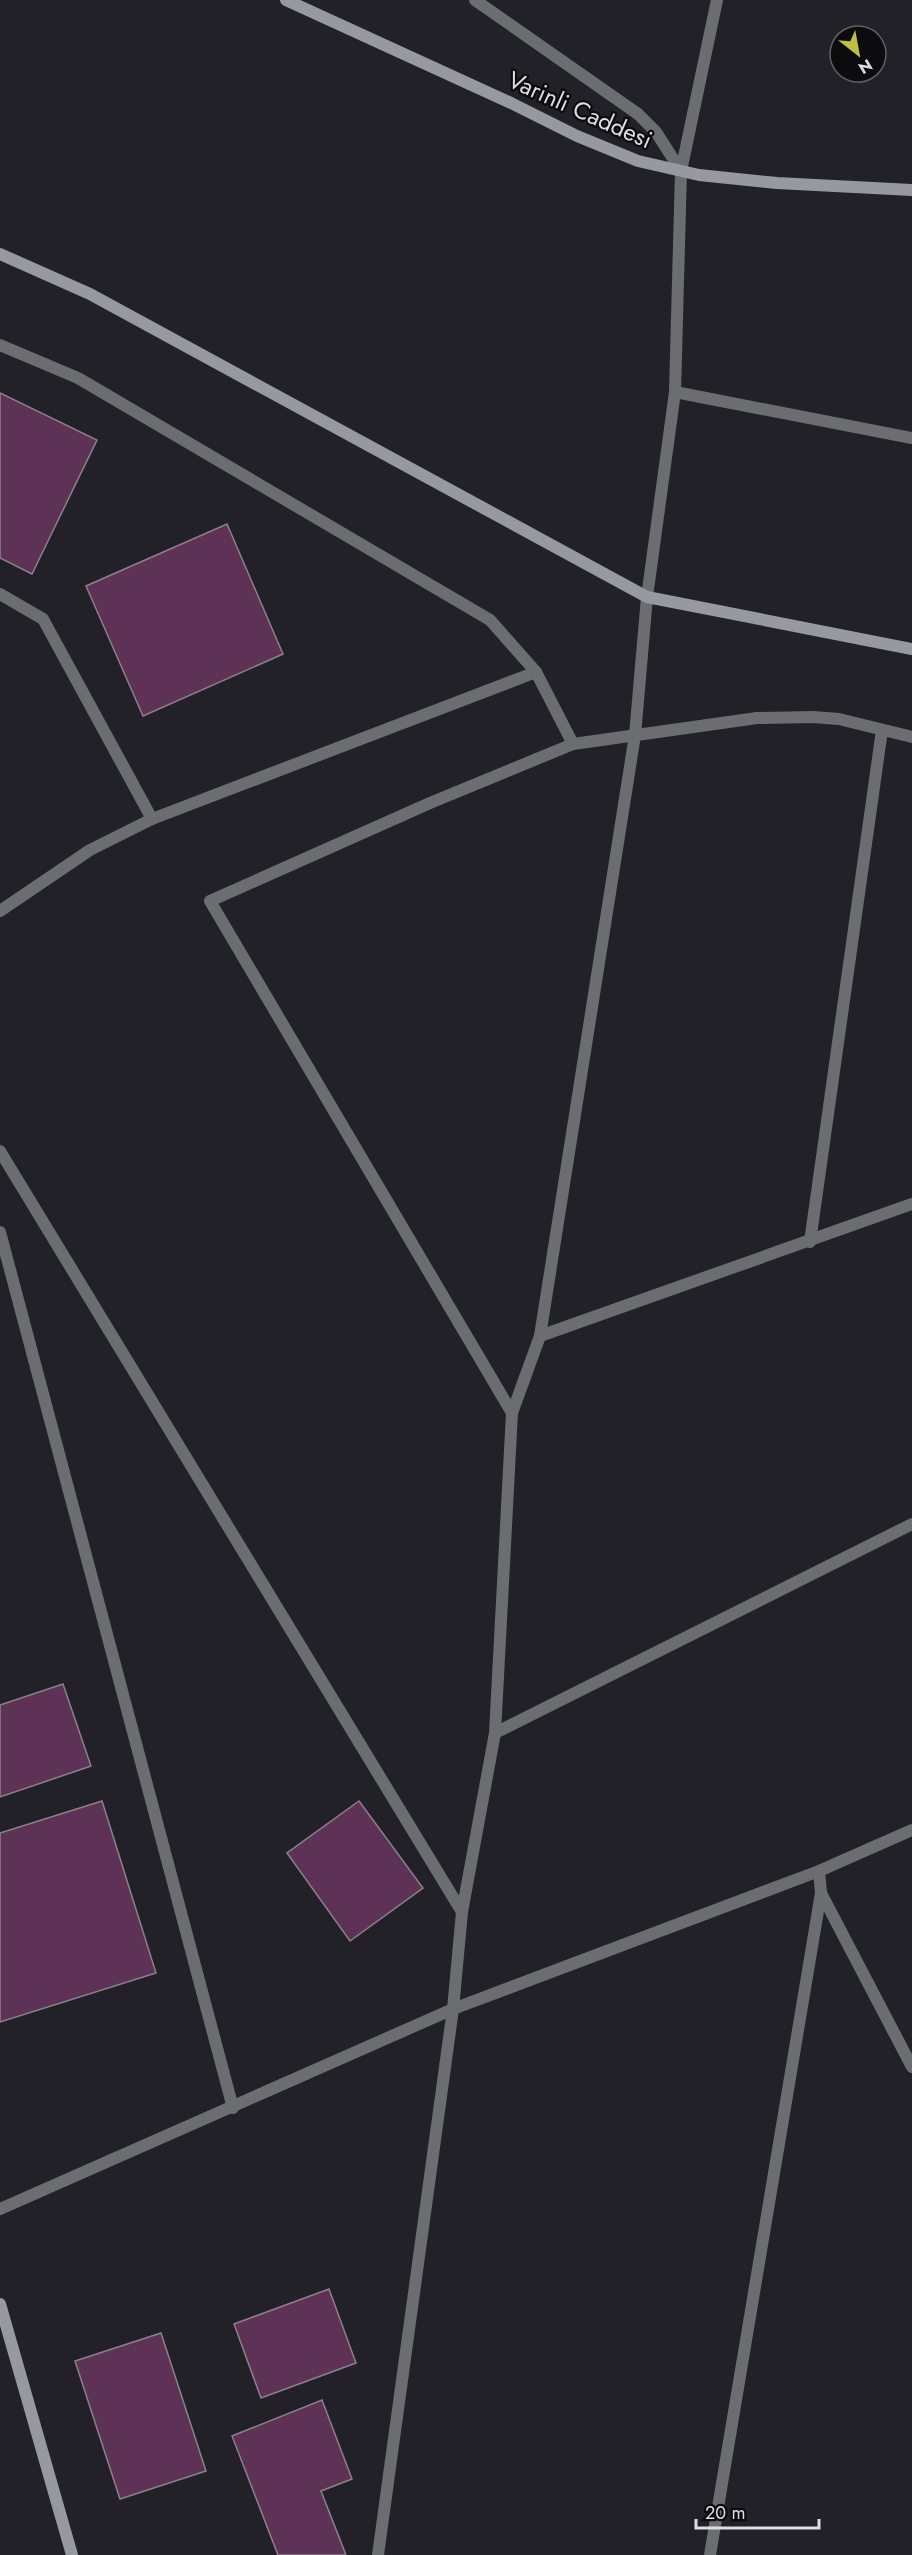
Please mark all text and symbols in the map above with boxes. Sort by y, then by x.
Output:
north arrow [828,24,888,84]
text: N [854,53,877,80]
street label: Varinli Caddesi [502,62,658,157]
scale bar [696,2492,819,2530]
text: 20 m [705,2500,745,2526]

